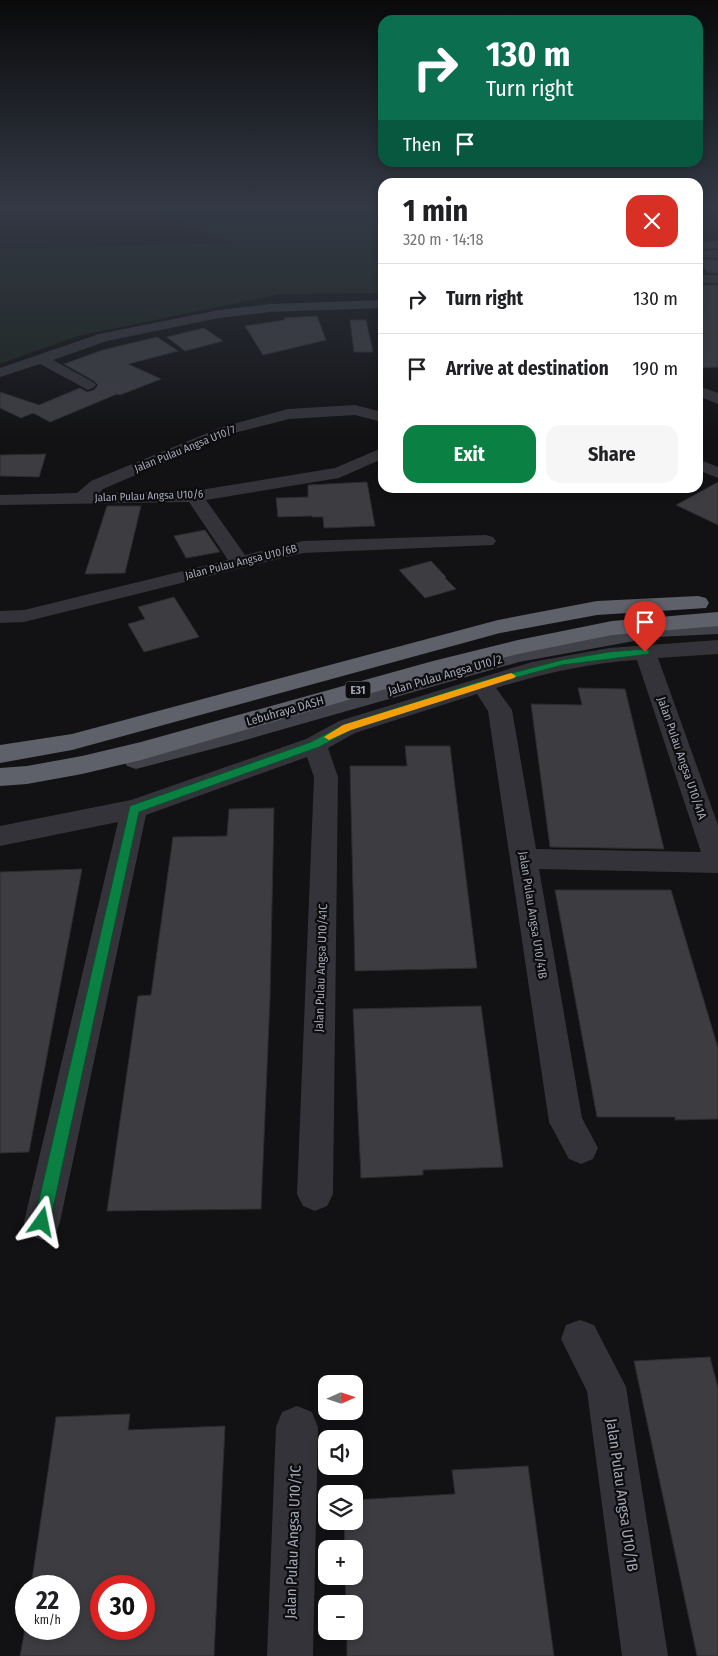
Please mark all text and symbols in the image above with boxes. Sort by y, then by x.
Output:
text: 130 m [486,33,570,75]
icon: right [403,35,468,100]
text: Turn right [486,75,574,102]
icon: arrive [451,130,479,158]
text: Then [403,133,441,156]
text: 1 min [403,193,468,229]
button: close [626,195,678,247]
text: 320 m · 14:18 [403,230,483,249]
icon: right [403,285,431,313]
text: Turn right [446,287,523,310]
text: 130 m [633,287,678,310]
icon: arrive [403,355,431,383]
text: Arrive at destination [446,357,609,380]
text: 190 m [632,357,678,380]
street label: Jalan Pulau Angsa U10/7 [132,423,238,475]
button: Exit [403,425,536,483]
button: Share [546,425,678,483]
street label: Jalan Pulau Angsa U10/6 [94,488,204,504]
street label: Jalan Pulau Angsa U10/6B [184,542,298,582]
pin [624,601,666,652]
icon: arrive [631,608,659,636]
street label: Jalan Pulau Angsa U10/2 [386,652,504,698]
road number: E31 [346,682,370,698]
street label: Lebuhraya DASH [245,693,325,729]
street label: Jalan Pulau Angsa U10/41A [654,695,710,822]
street label: Jalan Pulau Angsa U10/41B [516,850,550,980]
street label: Jalan Pulau Angsa U10/41C [312,904,330,1032]
position arrow [15,1195,67,1247]
north arrow [318,1375,362,1420]
map controls [318,1375,363,1640]
street label: Jalan Pulau Angsa U10/1B [602,1417,642,1573]
button: sound [318,1430,363,1475]
street label: Jalan Pulau Angsa U10/1C [281,1464,305,1619]
button: layers [318,1485,363,1530]
button: + [318,1540,363,1585]
speed limit sign: 30 [90,1575,155,1640]
text: 22 [36,1586,59,1616]
button: − [318,1595,363,1640]
text: km/h [34,1613,61,1627]

